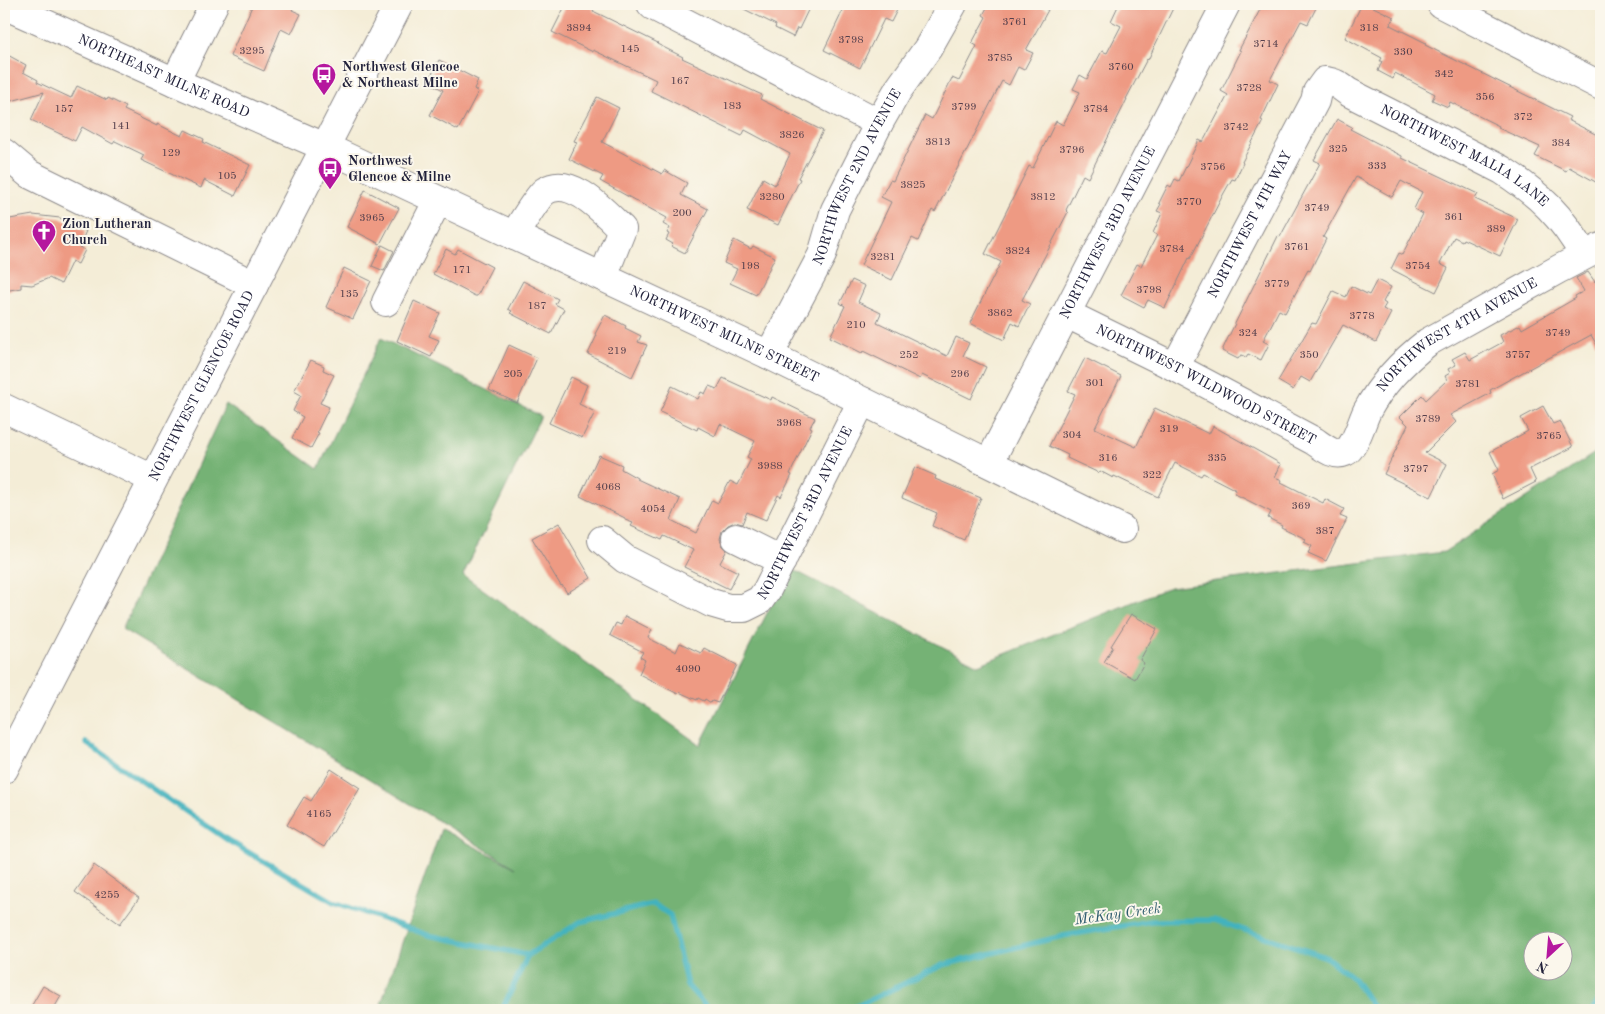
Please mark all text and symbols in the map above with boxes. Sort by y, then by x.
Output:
house number: 3761 [1002,17,1028,28]
house number: 3894 [566,23,592,34]
house number: 318 [1359,23,1379,34]
street label: NORTHEAST MILNE ROAD [76,32,252,121]
house number: 3798 [838,35,864,46]
house number: 3714 [1253,39,1279,50]
house number: 145 [620,44,640,55]
house number: 3295 [239,46,265,57]
house number: 330 [1393,47,1413,58]
house number: 3785 [987,53,1013,64]
place label: Northwest Glencoe & Northeast Milne [342,60,460,90]
bus stop icon: Northwest Glencoe & Northeast Milne [311,62,337,96]
house number: 3760 [1108,62,1134,73]
house number: 342 [1434,69,1454,80]
house number: 167 [670,76,690,87]
house number: 3728 [1236,83,1262,94]
street label: NORTHWEST 2ND AVENUE [811,87,904,268]
house number: 356 [1475,92,1495,103]
house number: 183 [722,101,742,112]
house number: 3799 [951,102,977,113]
street label: NORTHWEST MALIA LANE [1378,102,1551,209]
house number: 157 [54,104,74,115]
house number: 3784 [1083,104,1109,115]
house number: 372 [1513,112,1533,123]
house number: 141 [111,121,131,132]
house number: 3742 [1223,122,1249,133]
house number: 3826 [779,130,805,141]
house number: 3813 [925,137,951,148]
house number: 384 [1551,138,1571,149]
street label: NORTHWEST 3RD AVENUE [1058,144,1158,321]
house number: 325 [1328,144,1348,155]
house number: 3796 [1059,145,1085,156]
house number: 129 [161,148,181,159]
street label: NORTHWEST 4TH WAY [1206,149,1294,300]
place label: Northwest Glencoe & Milne [348,154,451,184]
bus stop icon: Northwest Glencoe & Milne [317,156,343,190]
house number: 333 [1367,161,1387,172]
house number: 3756 [1200,162,1226,173]
house number: 105 [217,171,237,182]
house number: 3825 [900,180,926,191]
house number: 3280 [759,192,785,203]
house number: 3812 [1030,192,1056,203]
house number: 3770 [1176,197,1202,208]
house number: 3749 [1304,203,1330,214]
house number: 200 [672,208,692,219]
house number: 361 [1444,212,1464,223]
house number: 3965 [359,213,385,224]
place label: Zion Lutheran Church [62,217,152,247]
church icon: Zion Lutheran Church [31,219,57,253]
house number: 389 [1486,224,1506,235]
house number: 3761 [1284,242,1310,253]
house number: 3784 [1159,244,1185,255]
house number: 3824 [1005,246,1031,257]
house number: 3281 [870,252,896,263]
house number: 198 [740,261,760,272]
house number: 3754 [1405,261,1431,272]
house number: 171 [452,265,472,276]
street label: NORTHWEST 4TH AVENUE [1374,276,1540,394]
house number: 3779 [1264,279,1290,290]
street label: NORTHWEST MILNE STREET [627,284,821,385]
house number: 3798 [1136,285,1162,296]
street label: NORTHWEST GLENCOE ROAD [147,288,257,484]
house number: 135 [339,289,359,300]
house number: 187 [527,301,547,312]
house number: 3862 [987,308,1013,319]
house number: 3778 [1349,311,1375,322]
house number: 210 [846,320,866,331]
street label: NORTHWEST WILDWOOD STREET [1094,322,1318,448]
house number: 324 [1238,328,1258,339]
house number: 3749 [1545,328,1571,339]
house number: 219 [607,346,627,357]
house number: 252 [899,350,919,361]
house number: 350 [1299,350,1319,361]
house number: 3757 [1505,350,1531,361]
house number: 205 [503,369,523,380]
house number: 296 [950,369,970,380]
house number: 301 [1085,378,1105,389]
house number: 3781 [1455,379,1481,390]
house number: 3789 [1415,414,1441,425]
house number: 3968 [776,418,802,429]
street label: NORTHWEST 3RD AVENUE [755,424,855,602]
house number: 319 [1159,424,1179,435]
house number: 304 [1062,430,1082,441]
house number: 3765 [1536,431,1562,442]
house number: 316 [1098,453,1118,464]
house number: 335 [1207,453,1227,464]
house number: 3988 [757,461,783,472]
house number: 3797 [1403,464,1429,475]
house number: 322 [1142,470,1162,481]
house number: 4068 [595,482,621,493]
house number: 369 [1291,501,1311,512]
house number: 4054 [640,504,666,515]
house number: 387 [1315,526,1335,537]
house number: 4090 [675,664,701,675]
house number: 4165 [306,809,332,820]
house number: 4255 [94,890,120,901]
water label: McKay Creek [1073,902,1162,929]
north arrow [1522,932,1572,982]
text: N [1535,958,1551,975]

